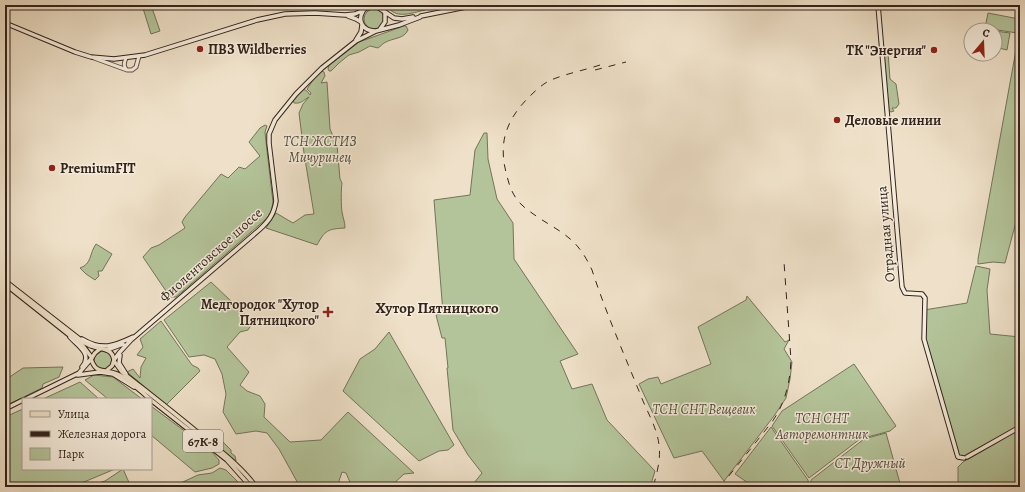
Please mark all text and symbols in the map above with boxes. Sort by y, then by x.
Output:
north arrow [963,22,1003,62]
text: С [980,25,992,41]
place label: ПВЗ Wildberries [208,40,307,59]
place label: ТК "Энергия" [846,41,927,60]
marker: ПВЗ Wildberries [195,44,205,54]
marker: ТК "Энергия" [929,45,939,55]
place label: Деловые линии [845,111,941,130]
marker: Деловые линии [832,115,842,125]
park label: ТСН ЖСТИЗ Мичуринец [283,132,357,167]
place label: PremiumFIT [60,159,136,178]
marker: PremiumFIT [47,163,57,173]
street label: Отрадная улица [872,185,900,283]
street label: Фиолентовское шоссе [155,204,267,306]
place label: Медгородок "Хутор Пятницкого" [201,295,320,330]
district label: Хутор Пятницкого [375,298,499,318]
marker: Медгородок "Хутор Пятницкого" [322,306,334,318]
legend [22,398,152,470]
park label: ТСН СНТ Вещевик [652,400,756,419]
text: Улица [58,406,90,422]
park label: ТСН СНТ Авторемонтник [775,409,868,444]
text: Железная дорога [58,426,147,442]
road number: 67К-8 [183,430,223,452]
text: Парк [58,446,84,462]
park label: СТ Дружный [834,454,906,473]

